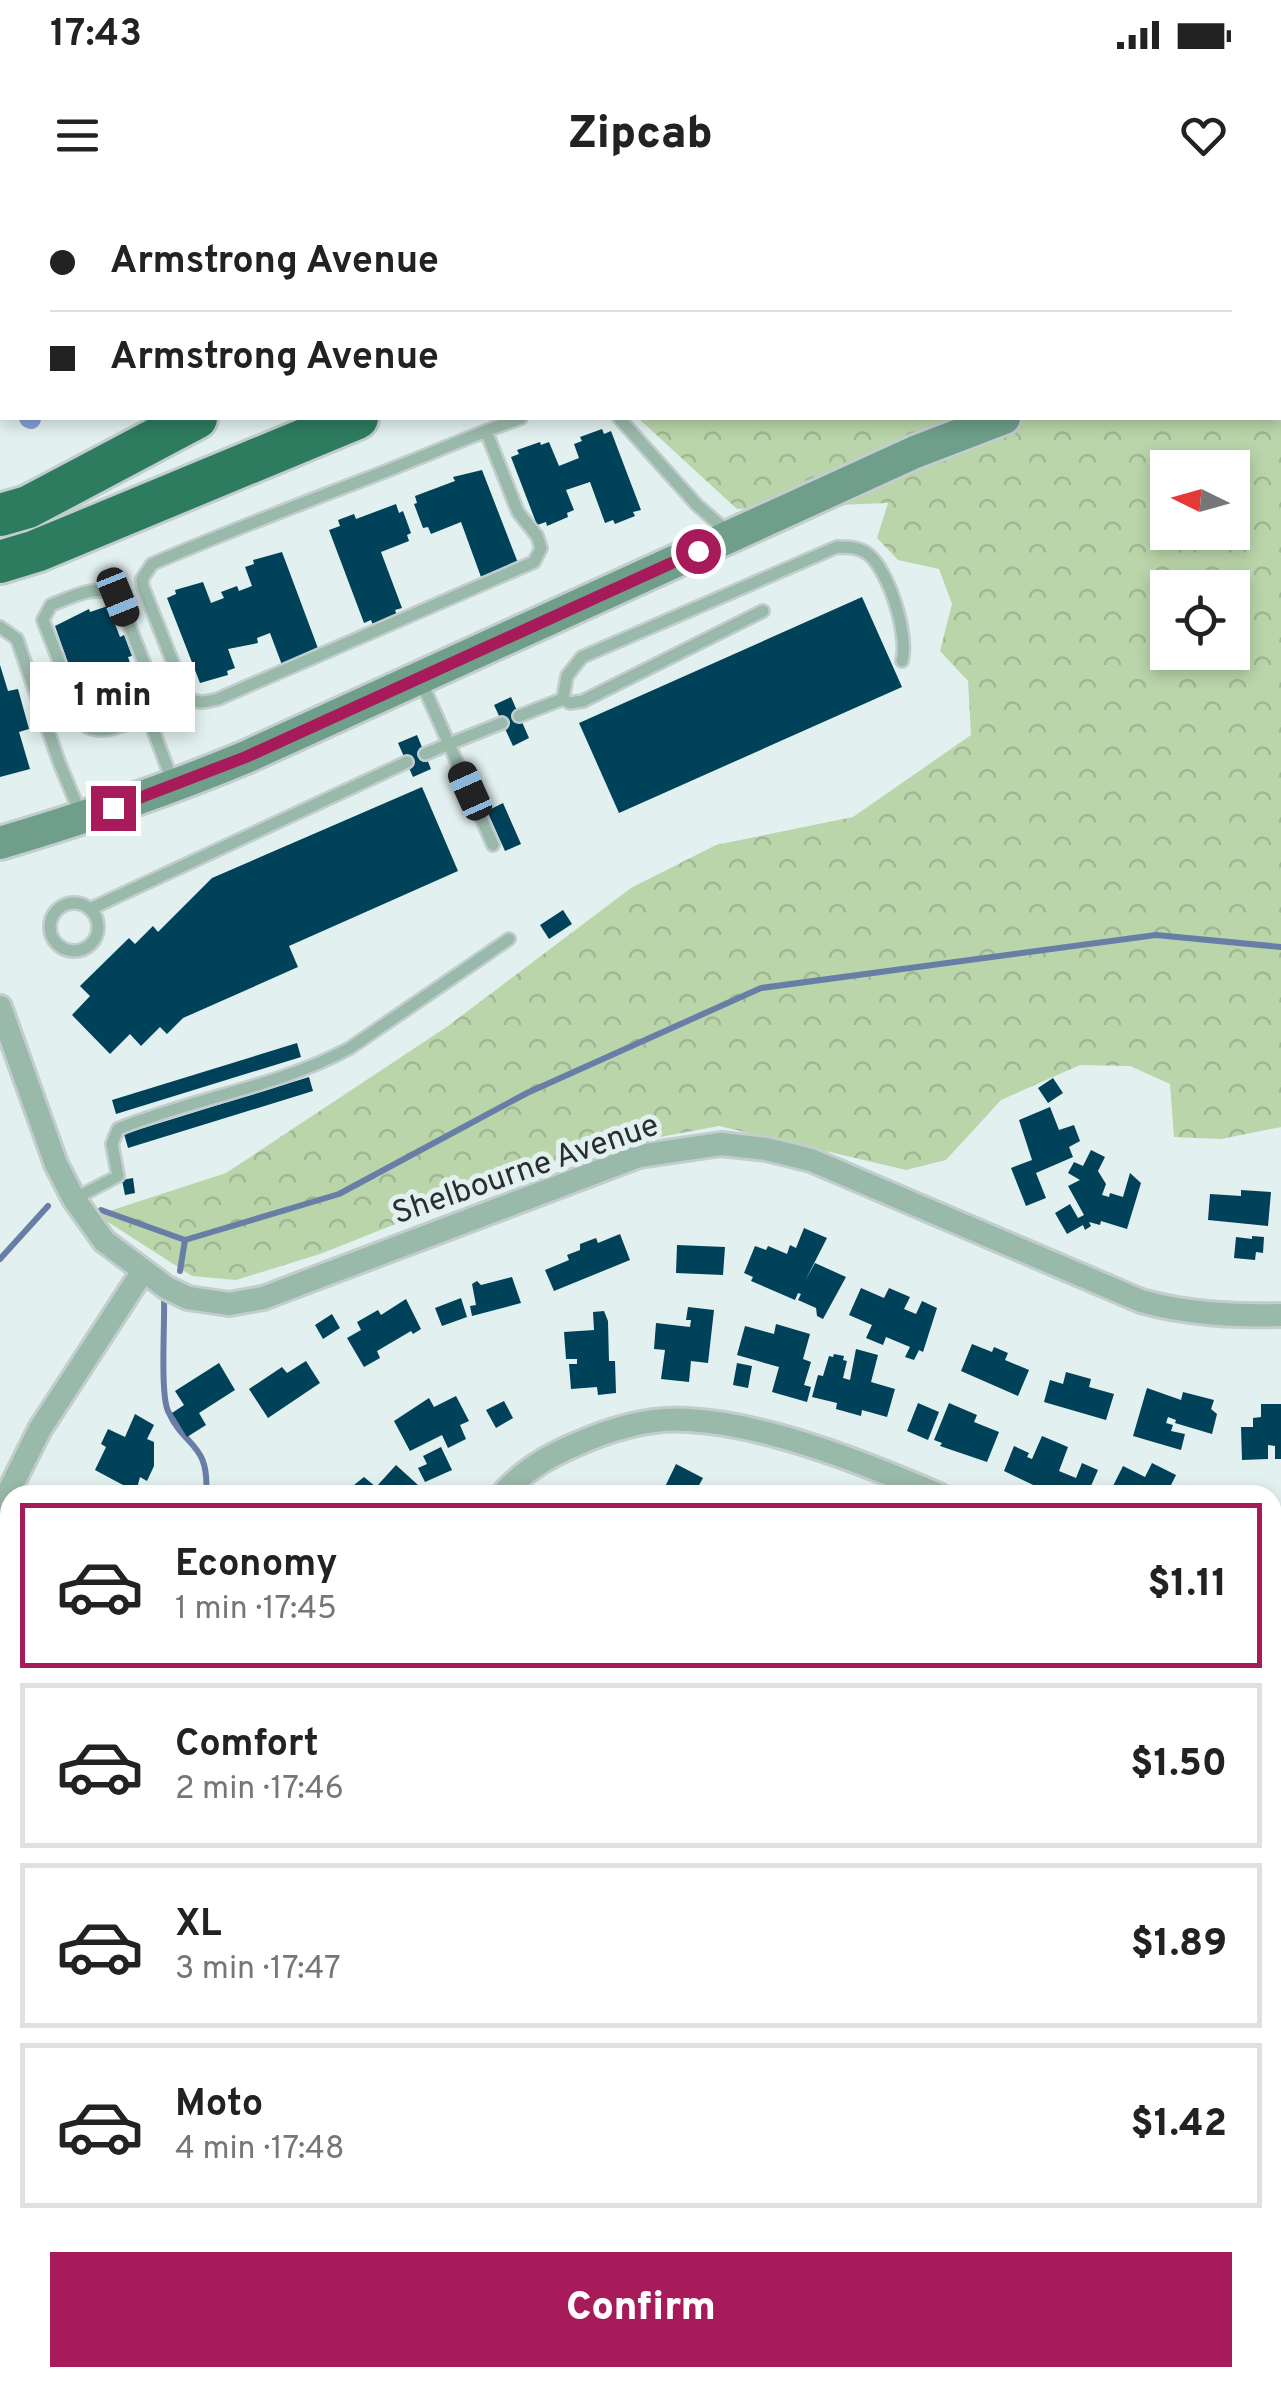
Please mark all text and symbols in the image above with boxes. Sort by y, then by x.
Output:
text: 17:43 [50,11,142,60]
text: Zipcab [568,107,713,164]
icon: menu [50,108,105,163]
icon: heart [1176,108,1231,163]
text: Armstrong Avenue [110,238,439,287]
text: Armstrong Avenue [110,334,439,383]
north arrow [1150,450,1250,550]
map controls [1150,450,1250,670]
route start [676,529,721,574]
car [93,564,143,630]
button: locate [1150,570,1250,670]
callout: 1 min [31,663,196,733]
text: 1 min [73,677,152,717]
car [444,757,496,825]
route end [91,786,136,831]
street label: Shelbourne Avenue [388,1106,664,1235]
icon: car [55,1541,145,1631]
text: Economy [175,1541,337,1590]
text: $1.11 [1147,1561,1227,1610]
text: 1 min · 17:45 [175,1590,337,1630]
icon: car [55,1721,145,1811]
text: Comfort [175,1721,319,1770]
text: $1.50 [1130,1741,1227,1790]
text: 2 min · 17:46 [175,1770,344,1810]
icon: car [55,1901,145,1991]
text: XL [175,1901,222,1950]
text: $1.89 [1131,1921,1227,1970]
text: 3 min · 17:47 [175,1950,341,1990]
icon: car [55,2081,145,2171]
text: Moto [175,2081,263,2130]
text: $1.42 [1131,2101,1227,2150]
text: 4 min · 17:48 [175,2130,345,2170]
button: Confirm [50,2252,1232,2367]

